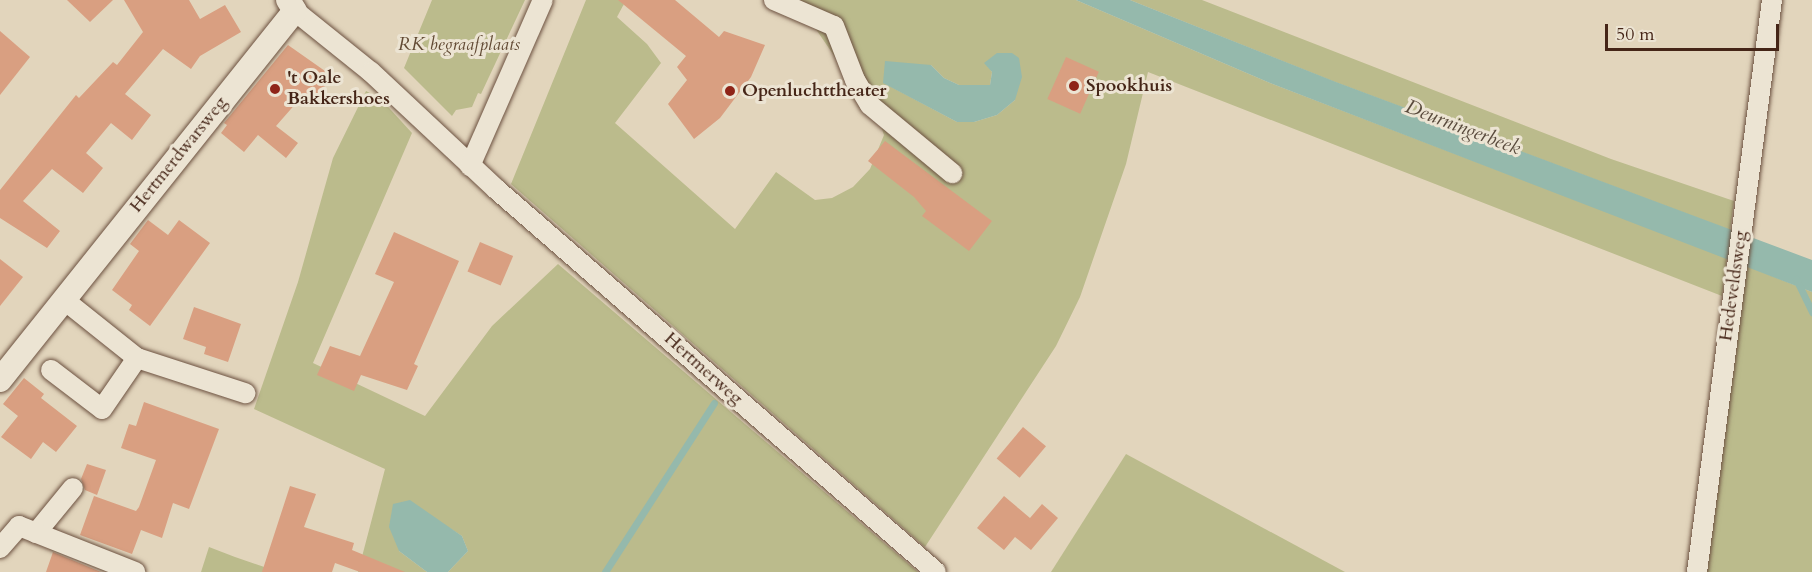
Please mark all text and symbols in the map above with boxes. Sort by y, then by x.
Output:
scale bar [1608,12,1782,50]
text: 50 m [1616,22,1655,47]
park label: RK begraafplaats [398,34,520,56]
place label: 't Oale Bakkershoes [287,68,390,110]
place label: Spookhuis [1086,75,1172,97]
marker: Spookhuis [1067,79,1081,93]
place label: Openluchttheater [742,80,886,102]
marker: 't Oale Bakkershoes [268,82,282,96]
marker: Openluchttheater [723,84,737,98]
street label: Hertmerdwarsweg [126,93,232,217]
water label: Deurningerbeek [1402,94,1524,160]
street label: Hedeveldsweg [1716,229,1752,343]
street label: Hertmerweg [659,328,747,410]

